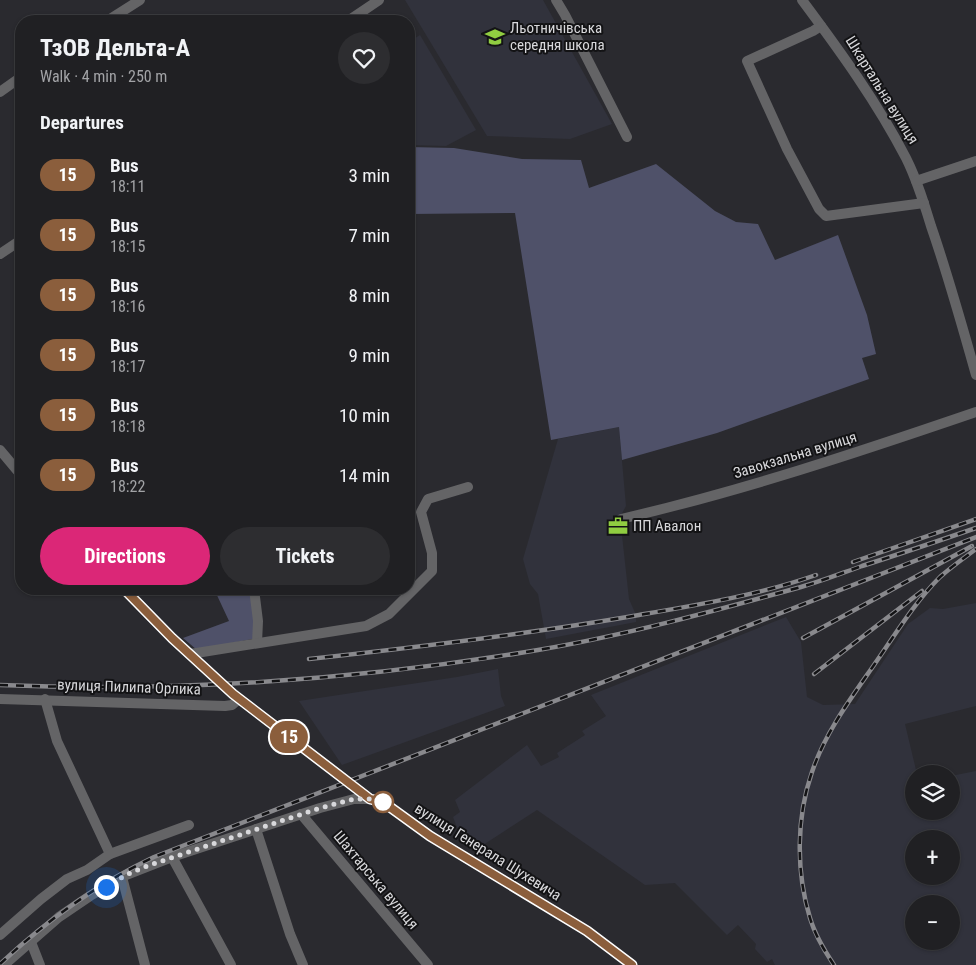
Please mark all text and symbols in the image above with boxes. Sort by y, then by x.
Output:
place label: Льотничівська середня школа [510,19,605,54]
school or university icon: Льотничівська середня школа [484,26,506,48]
button: heart [338,32,390,84]
street label: Шкартальна вулиця [842,33,922,147]
text: ТзОВ Дельта-А [40,34,190,62]
text: Walk · 4 min · 250 m [40,67,167,86]
text: Departures [40,111,124,134]
text: Bus [110,154,139,177]
text: 15 [58,164,77,185]
text: 3 min [348,164,390,187]
text: 18:11 [110,177,145,196]
text: Bus [110,214,139,237]
text: 15 [58,224,77,245]
text: 7 min [348,224,390,247]
text: 18:15 [110,237,145,256]
text: Bus [110,274,139,297]
text: 15 [58,284,77,305]
text: 8 min [348,284,390,307]
text: 18:16 [110,297,145,316]
text: Bus [110,334,139,357]
text: 15 [58,344,77,365]
text: 9 min [348,344,390,367]
text: 18:17 [110,357,145,376]
text: Bus [110,394,139,417]
text: 15 [58,404,77,425]
text: 10 min [339,404,390,427]
text: 18:18 [110,417,145,436]
street label: Завокзальна вулиця [731,428,859,482]
text: Bus [110,454,139,477]
text: 15 [58,464,77,485]
text: 14 min [339,464,390,487]
text: 18:22 [110,477,145,496]
office icon: ПП Авалон [607,515,629,537]
place label: ПП Авалон [633,517,701,535]
button: Directions [40,527,210,585]
button: Tickets [220,527,390,585]
street label: вулиця Пилипа Орлика [57,675,201,699]
line badge: 15 [266,721,312,753]
text: 15 [280,726,298,747]
map controls [905,765,960,950]
button: layers [905,765,960,820]
unlabelled marker [372,791,394,813]
street label: вулиця Генерала Шухевича [411,799,565,905]
street label: Шахтарська вулиця [330,827,422,933]
button: + [905,830,960,885]
your location [94,875,119,900]
button: − [905,895,960,950]

